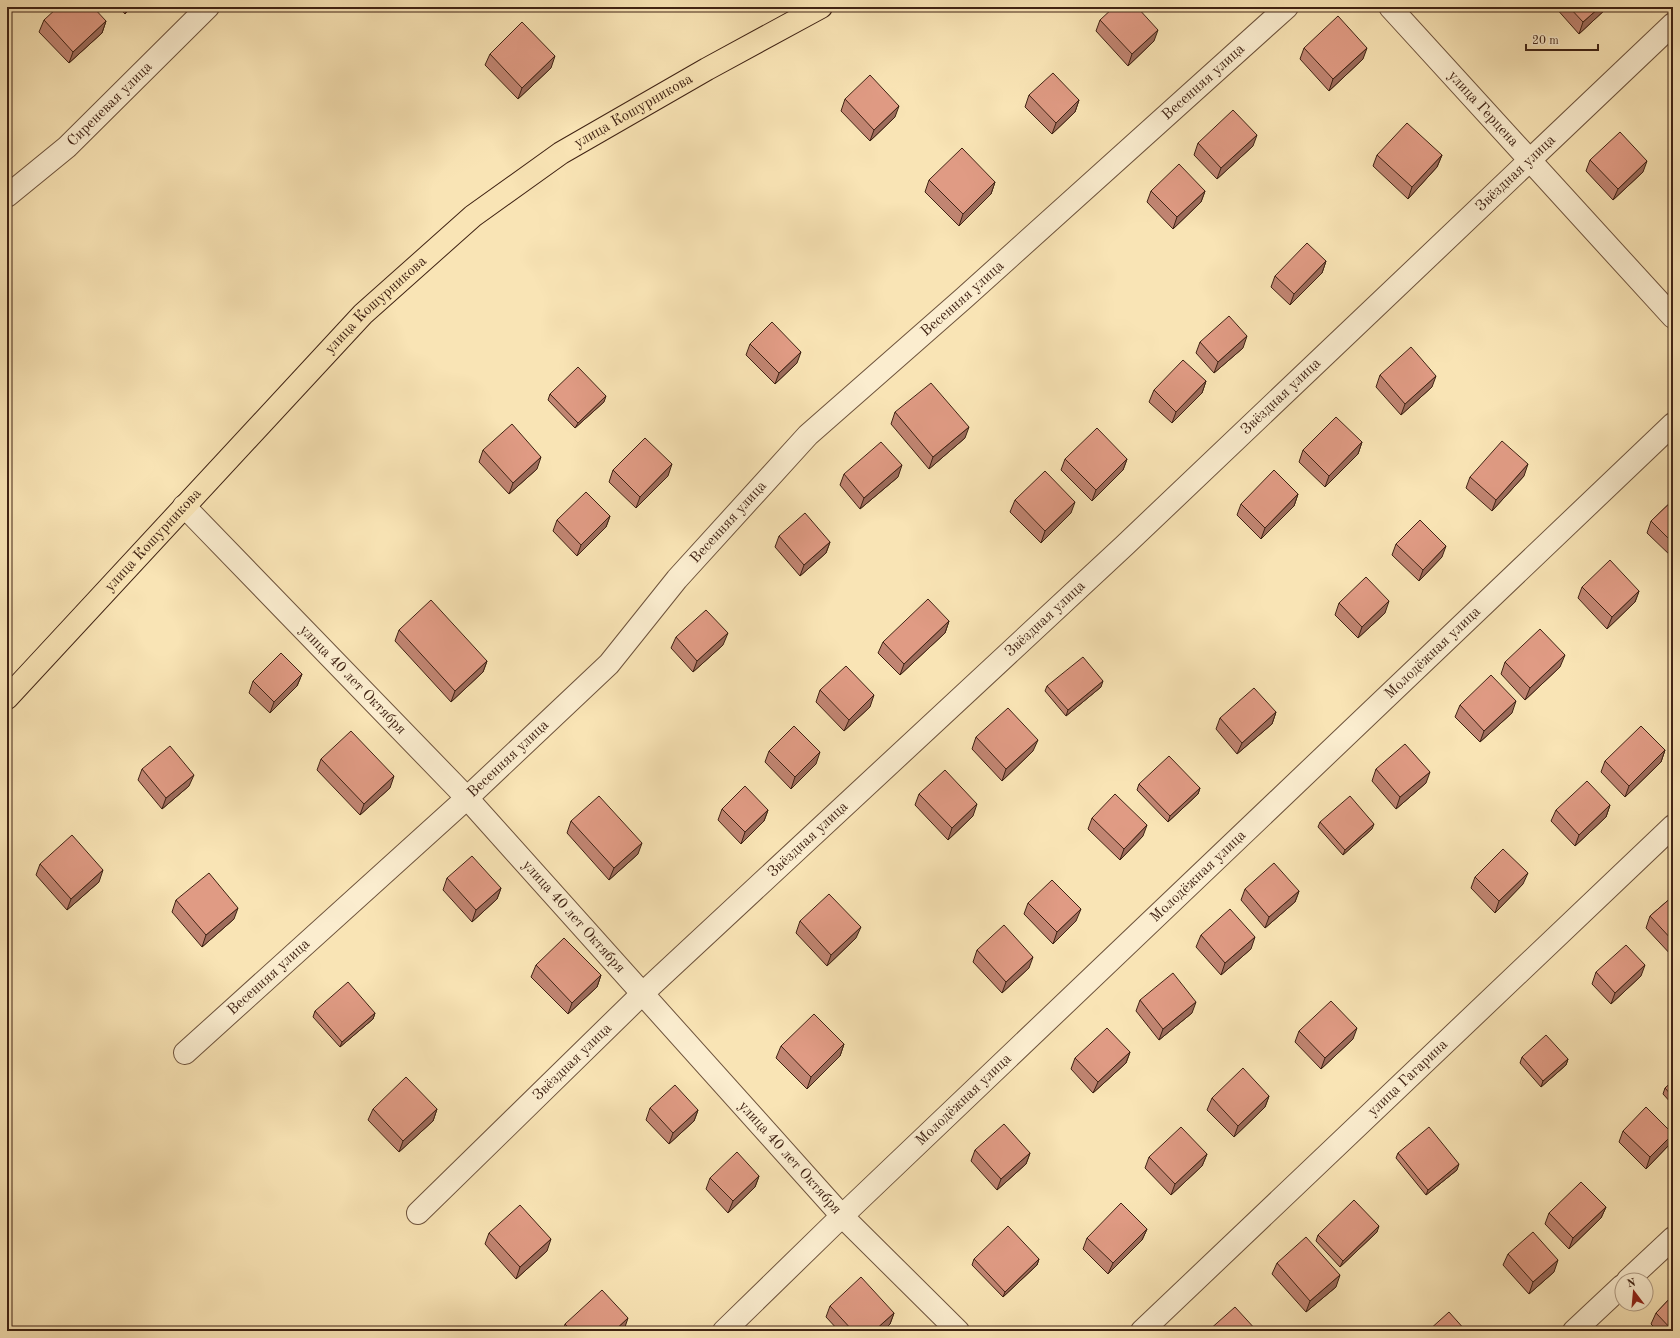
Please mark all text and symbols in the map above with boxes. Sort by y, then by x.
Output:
scale bar [1526,26,1598,52]
text: 20 m [1532,35,1559,47]
street label: Весенняя улица [1159,41,1248,123]
street label: Сиреневая улица [65,59,156,149]
street label: улица Герцена [1445,68,1522,150]
street label: улица Кошурникова [572,71,696,151]
street label: Звёздная улица [1473,132,1559,215]
street label: улица Кошурникова [322,253,430,357]
street label: Весенняя улица [918,258,1007,339]
street label: Звёздная улица [1238,355,1324,438]
street label: Весенняя улица [688,478,770,566]
street label: улица Кошурникова [102,486,205,595]
street label: Звёздная улица [1002,578,1089,660]
street label: Молодёжная улица [1382,604,1484,702]
street label: улица 40 лет Октября [296,622,409,738]
street label: Весенняя улица [465,717,552,801]
street label: Звёздная улица [765,799,851,880]
street label: Молодёжная улица [1148,827,1249,925]
street label: улица 40 лет Октября [519,857,628,976]
street label: Весенняя улица [225,936,313,1018]
street label: Звёздная улица [530,1020,615,1104]
street label: улица Гагарина [1365,1036,1451,1119]
street label: Молодёжная улица [913,1051,1015,1149]
street label: улица 40 лет Октября [735,1098,844,1217]
north arrow [1614,1272,1654,1312]
text: N [1626,1277,1638,1290]

